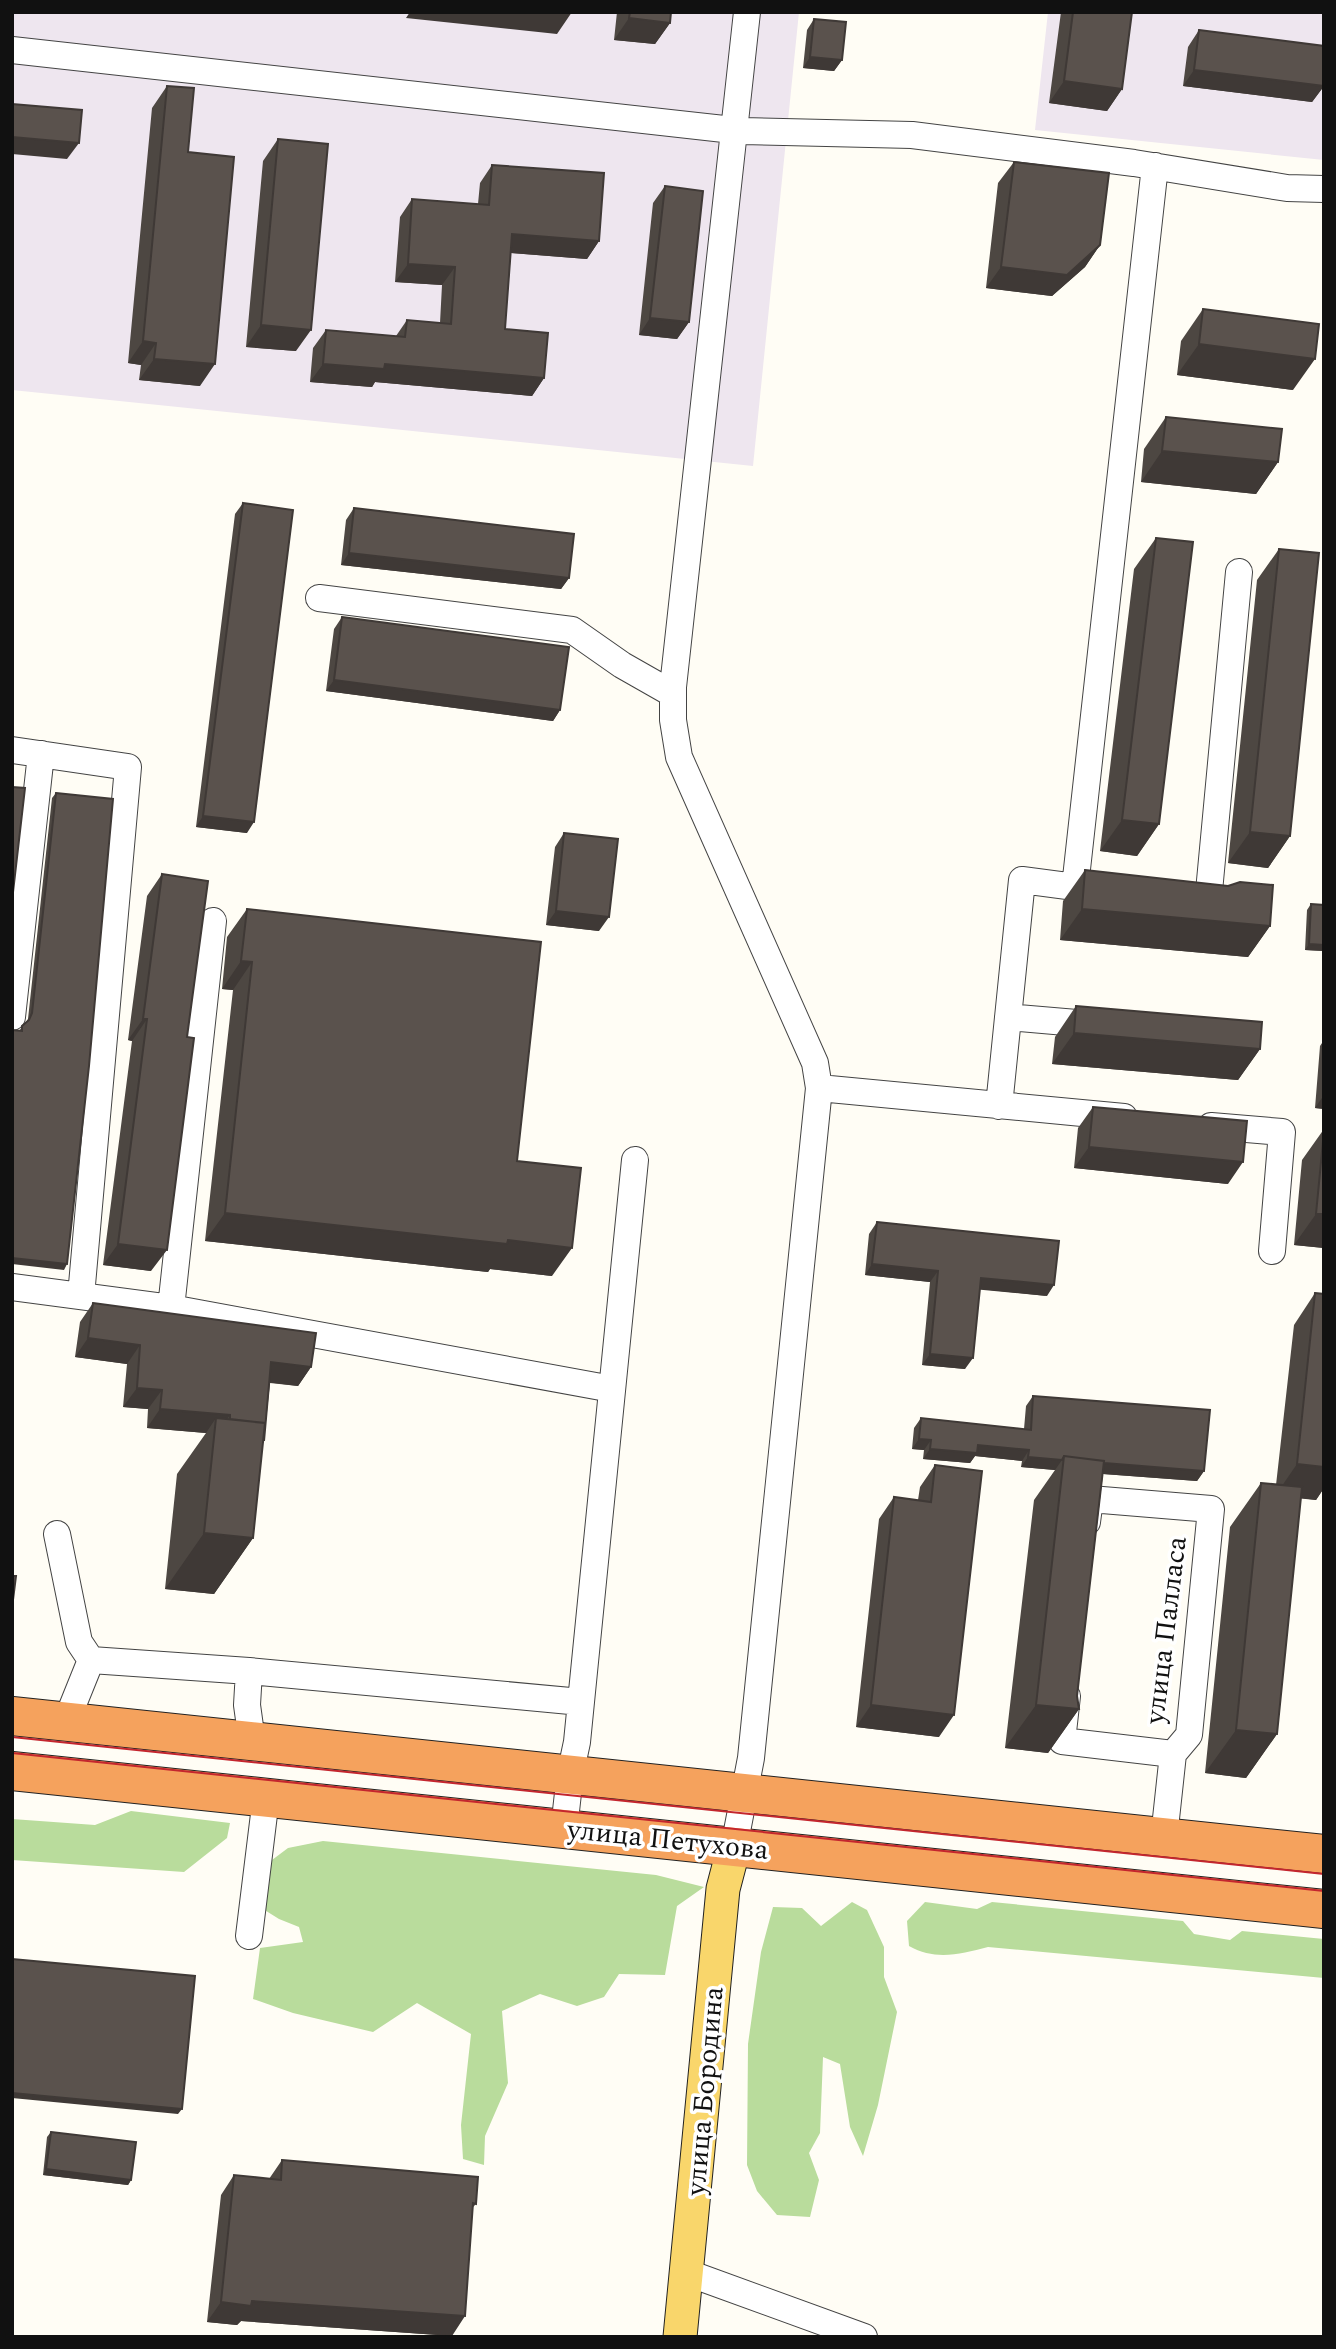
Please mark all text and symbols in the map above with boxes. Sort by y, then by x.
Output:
street label: улица Палласа [1133,1533,1199,1727]
street label: улица Петухова [564,1808,771,1872]
street label: улица Бородина [674,1984,736,2198]

